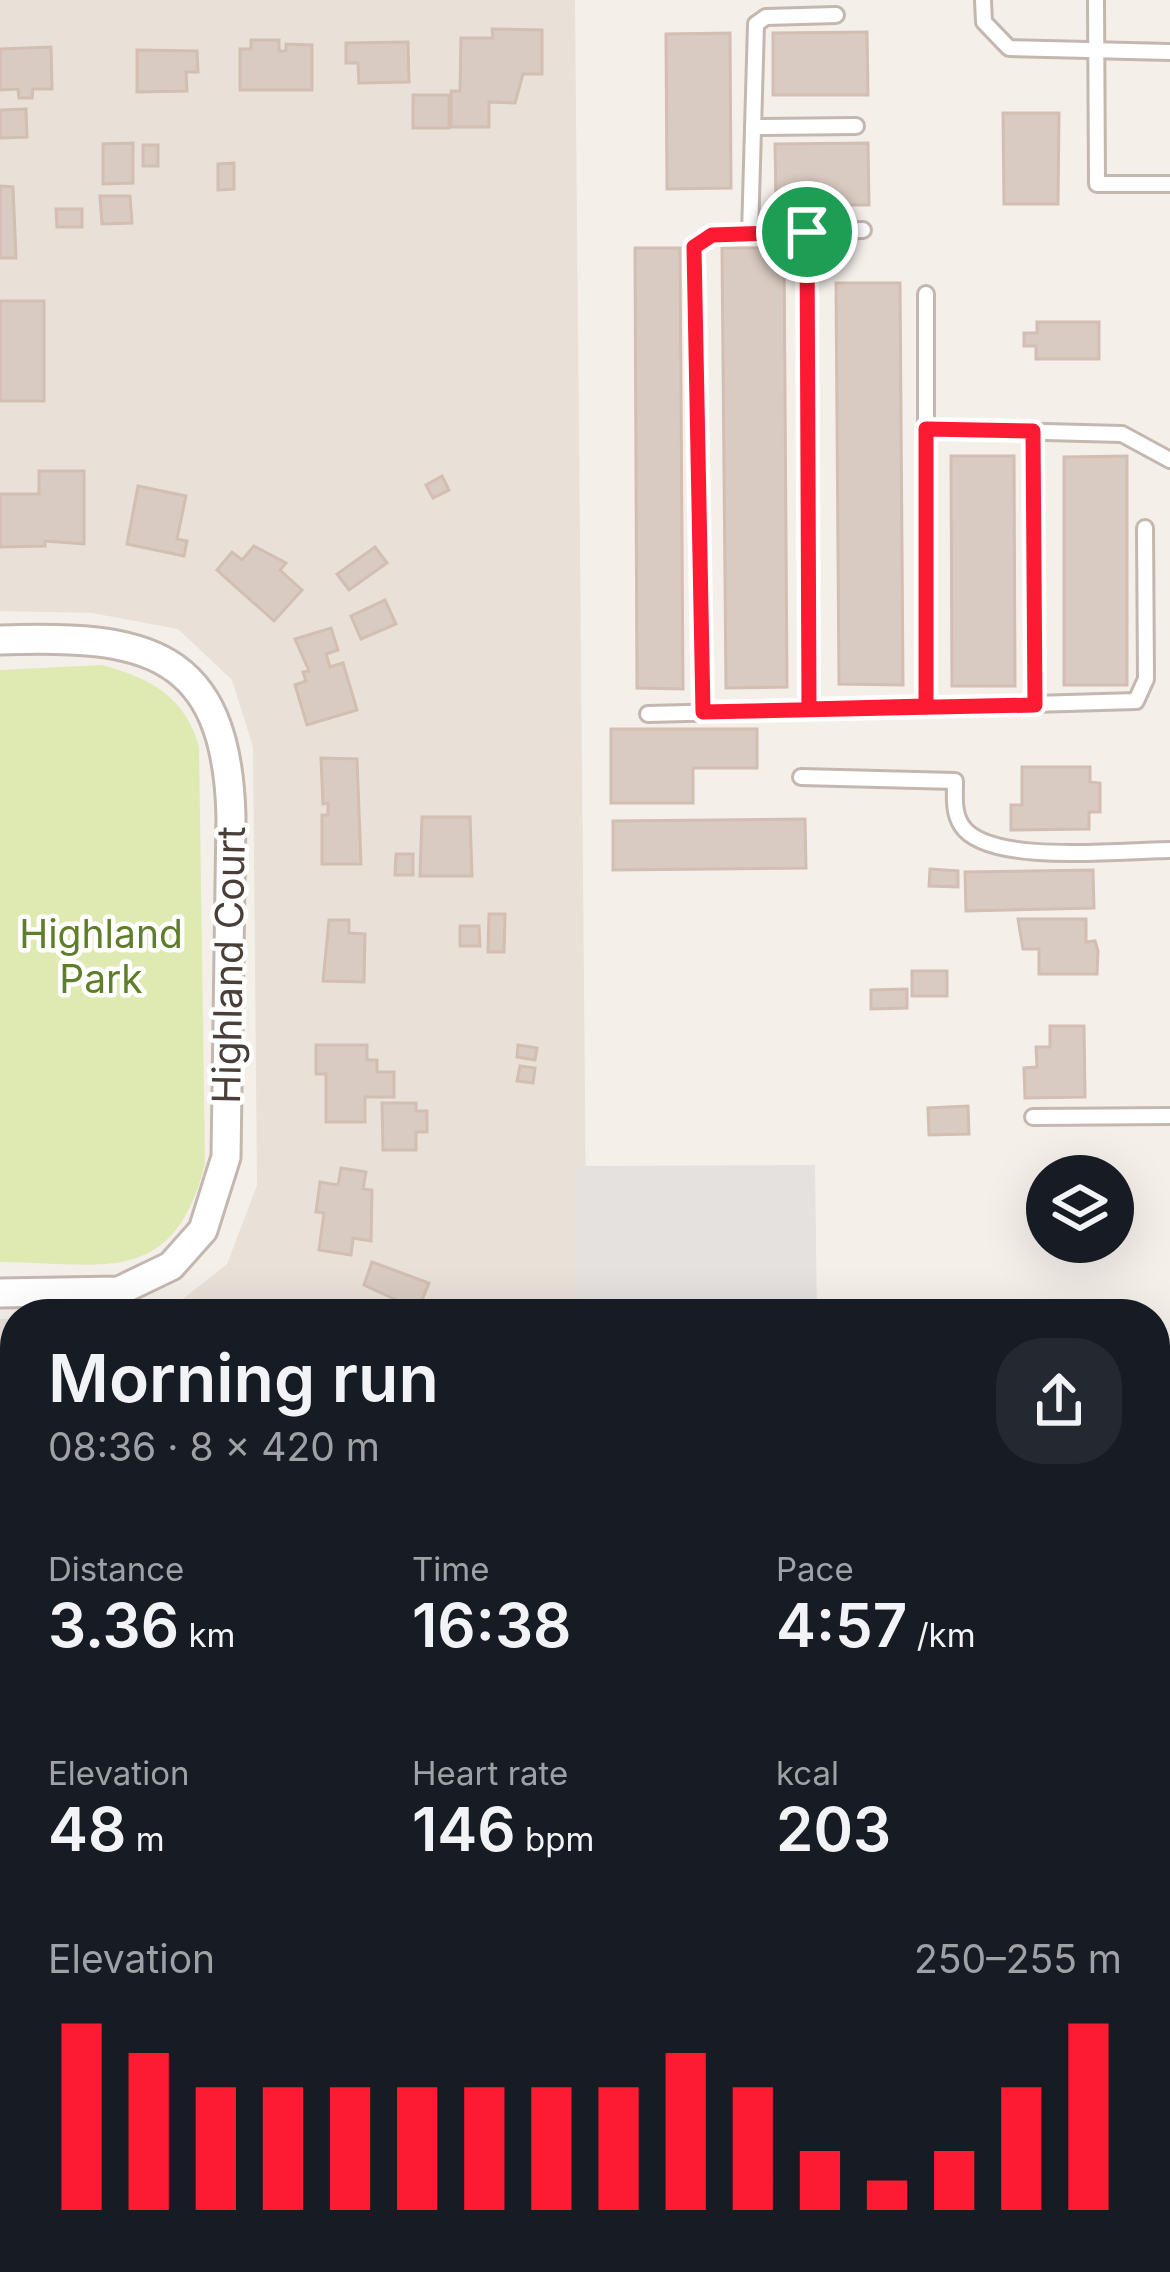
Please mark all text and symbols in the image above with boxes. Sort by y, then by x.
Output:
pin [756,181,858,283]
icon: arrive [774,199,840,265]
street label: Highland Court [202,826,254,1104]
park label: Highland Park [19,910,183,1002]
map controls [1026,1155,1134,1263]
button: layers [1026,1155,1134,1263]
text: Morning run [48,1338,439,1418]
button: share [996,1338,1122,1464]
text: 08:36 · 8 × 420 m [48,1423,380,1470]
text: Distance [48,1549,184,1589]
text: Time [412,1549,489,1589]
text: Pace [776,1549,854,1589]
text: 3.36 [48,1589,179,1661]
text: 16:38 [412,1589,571,1661]
text: 4:57 [776,1589,907,1661]
text: km [179,1615,235,1655]
text: /km [907,1615,976,1655]
text: Elevation [48,1753,189,1793]
text: Heart rate [412,1753,568,1793]
text: kcal [776,1753,839,1793]
text: 48 [48,1793,126,1865]
text: 146 [412,1793,516,1865]
text: 203 [776,1793,891,1865]
text: m [126,1819,165,1859]
text: bpm [516,1819,594,1859]
text: Elevation [48,1935,215,1982]
text: 250–255 m [914,1935,1122,1982]

